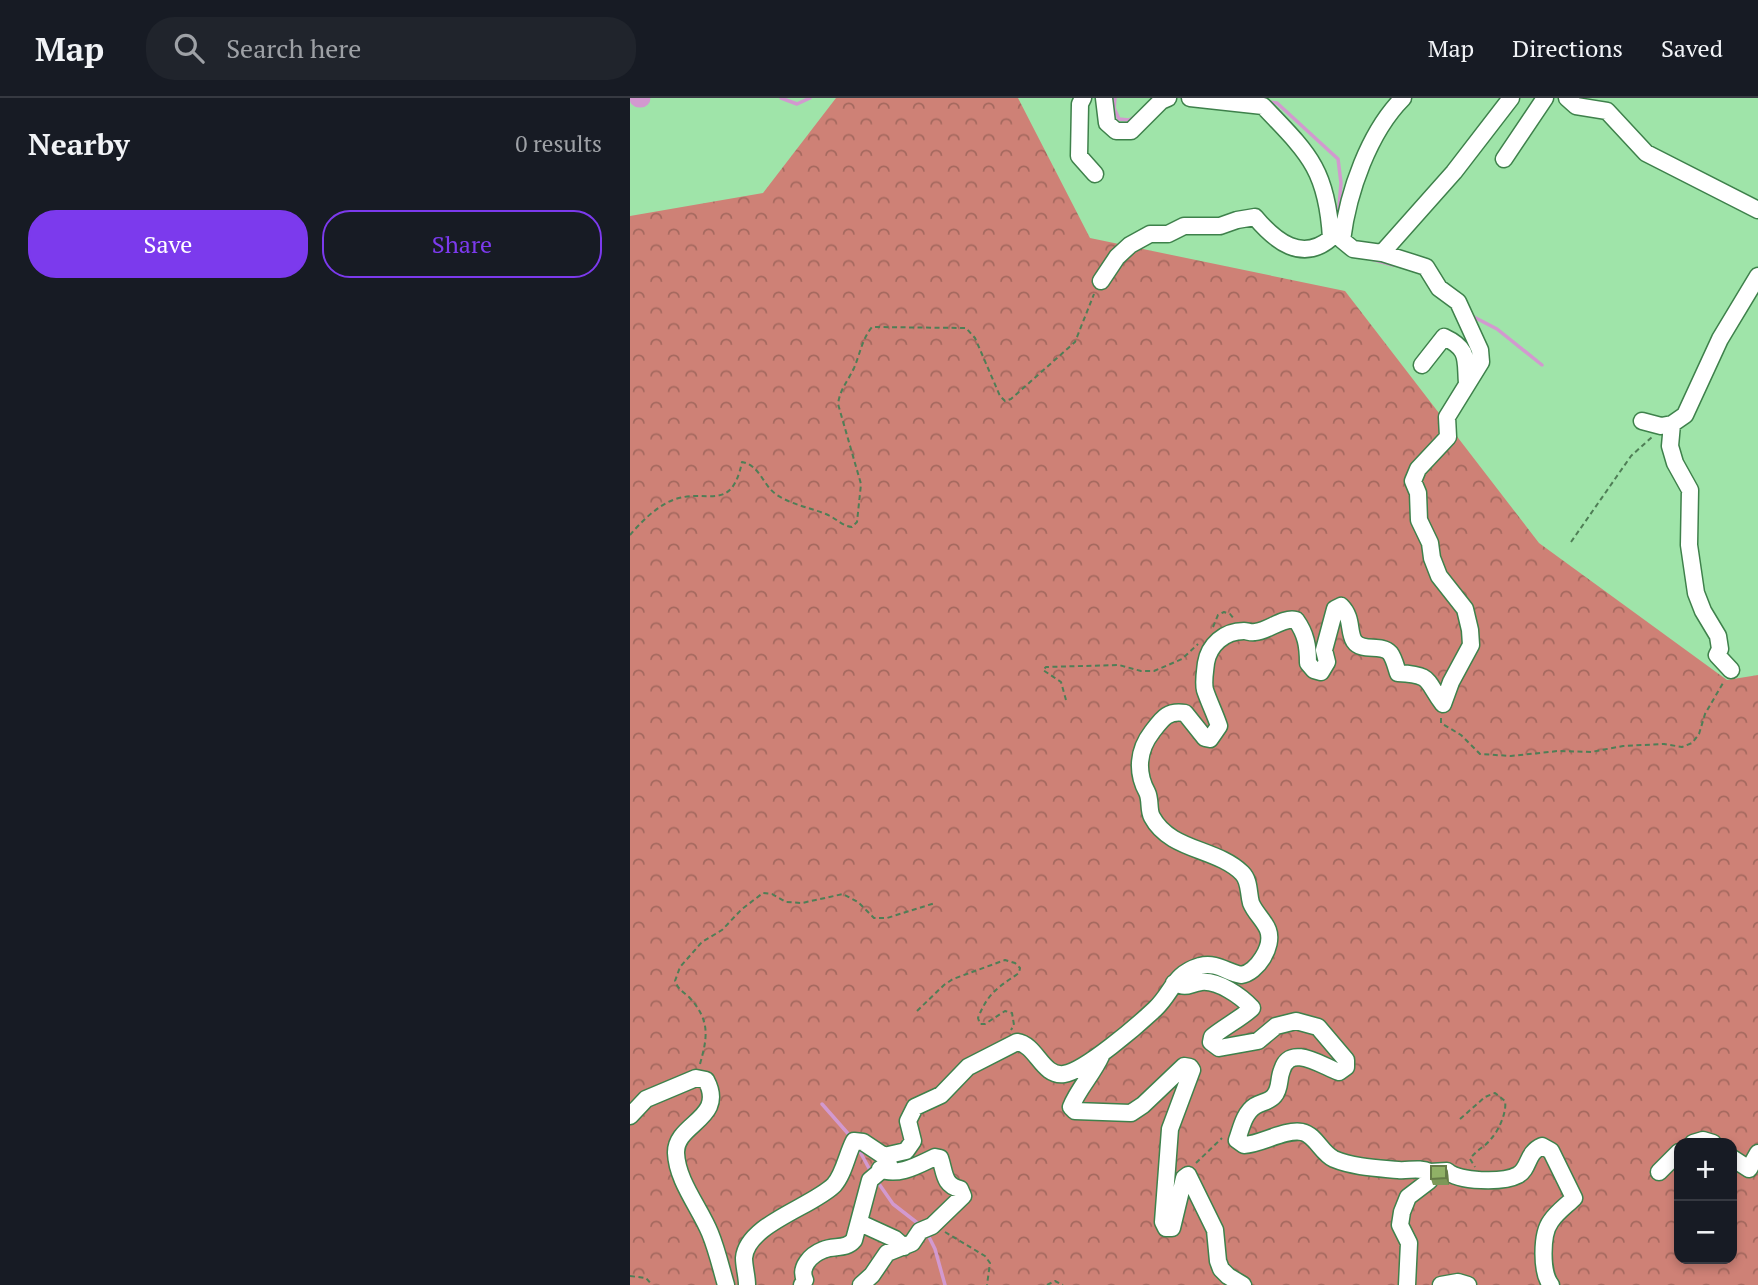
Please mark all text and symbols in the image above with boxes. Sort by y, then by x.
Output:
search box [146,17,636,80]
text: Map [35,27,104,70]
icon: search [170,29,208,67]
text: Search here [226,31,361,65]
text: Map [1428,32,1474,64]
text: Directions [1512,32,1623,64]
text: Saved [1661,32,1723,64]
text: Nearby [28,124,130,164]
text: 0 results [515,128,602,159]
button: Save [28,210,308,278]
button: Share [322,210,602,278]
map controls [1674,1138,1737,1264]
button: + [1674,1138,1737,1201]
button: − [1674,1201,1737,1264]

